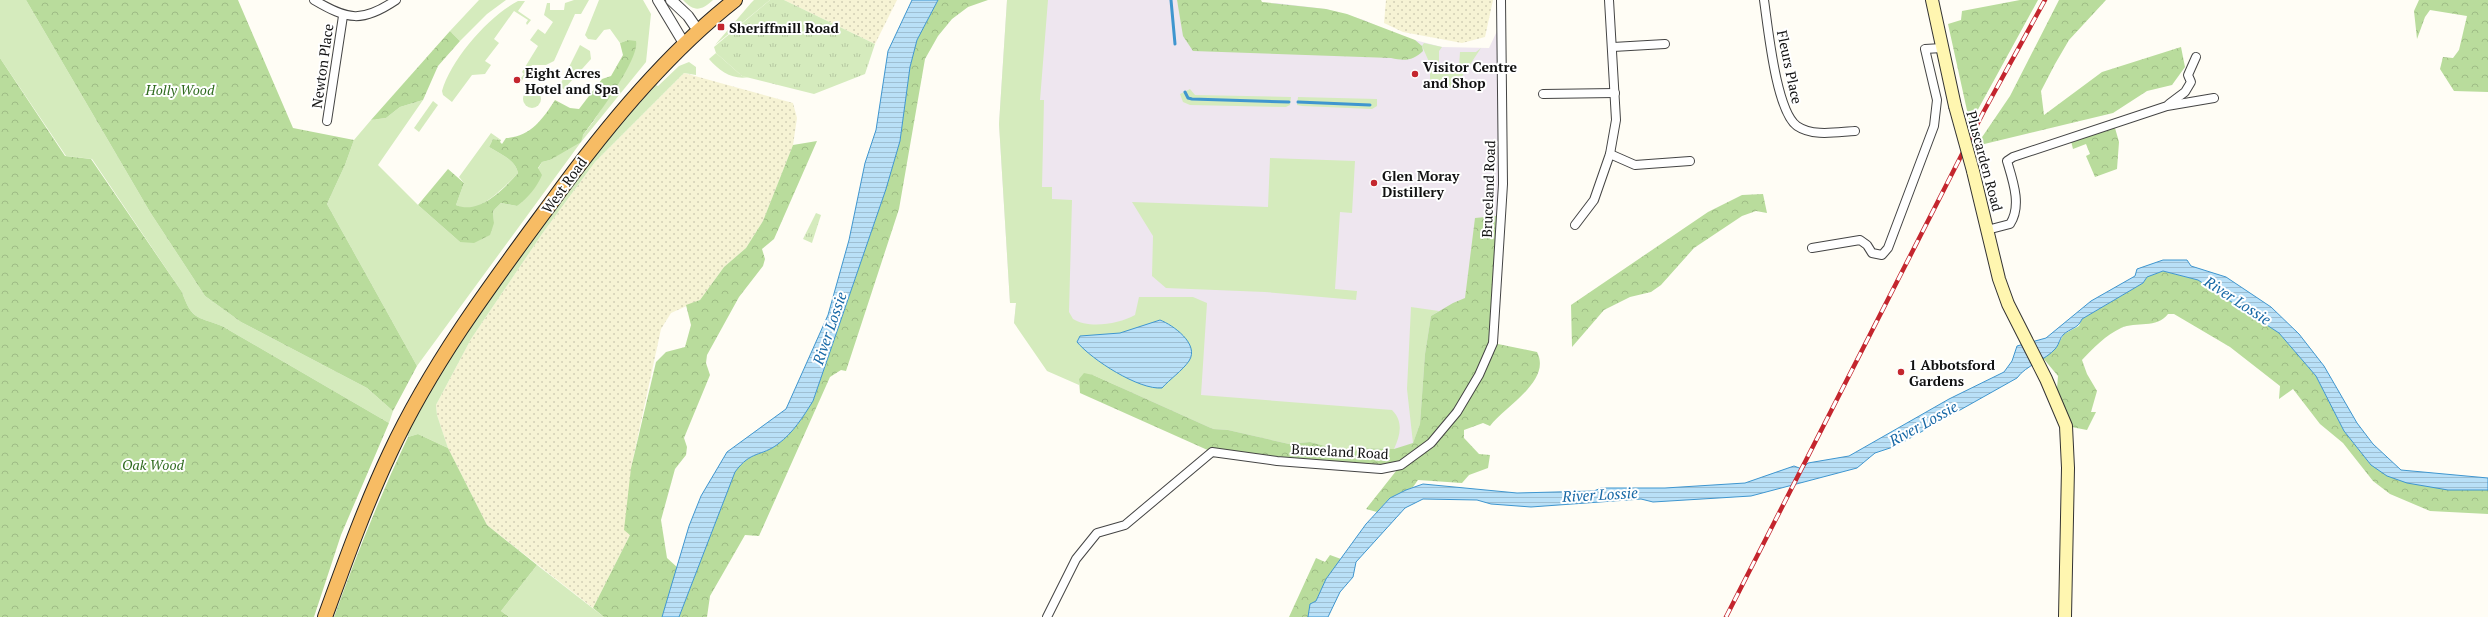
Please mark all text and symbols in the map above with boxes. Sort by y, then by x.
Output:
place label: Sheriffmill Road [729,18,840,37]
marker: Sheriffmill Road [716,22,726,32]
street label: Newton Place [307,23,337,109]
street label: Fleurs Place [1773,28,1807,106]
place label: Visitor Centre and Shop [1423,57,1518,92]
place label: Eight Acres Hotel and Spa [525,63,619,98]
marker: Visitor Centre and Shop [1410,69,1420,79]
marker: Eight Acres Hotel and Spa [512,75,522,85]
park label: Holly Wood [145,80,215,99]
street label: Pluscarden Road [1962,109,2008,214]
street label: Bruceland Road [1477,140,1499,238]
street label: West Road [537,153,591,217]
place label: Glen Moray Distillery [1382,166,1460,201]
marker: Glen Moray Distillery [1369,178,1379,188]
water label: River Lossie [2200,271,2275,329]
water label: River Lossie [807,289,851,368]
place label: 1 Abbotsford Gardens [1909,355,1996,390]
marker: 1 Abbotsford Gardens [1896,367,1906,377]
water label: River Lossie [1884,396,1961,451]
street label: Bruceland Road [1291,439,1389,463]
park label: Oak Wood [122,455,185,474]
water label: River Lossie [1561,482,1638,506]

